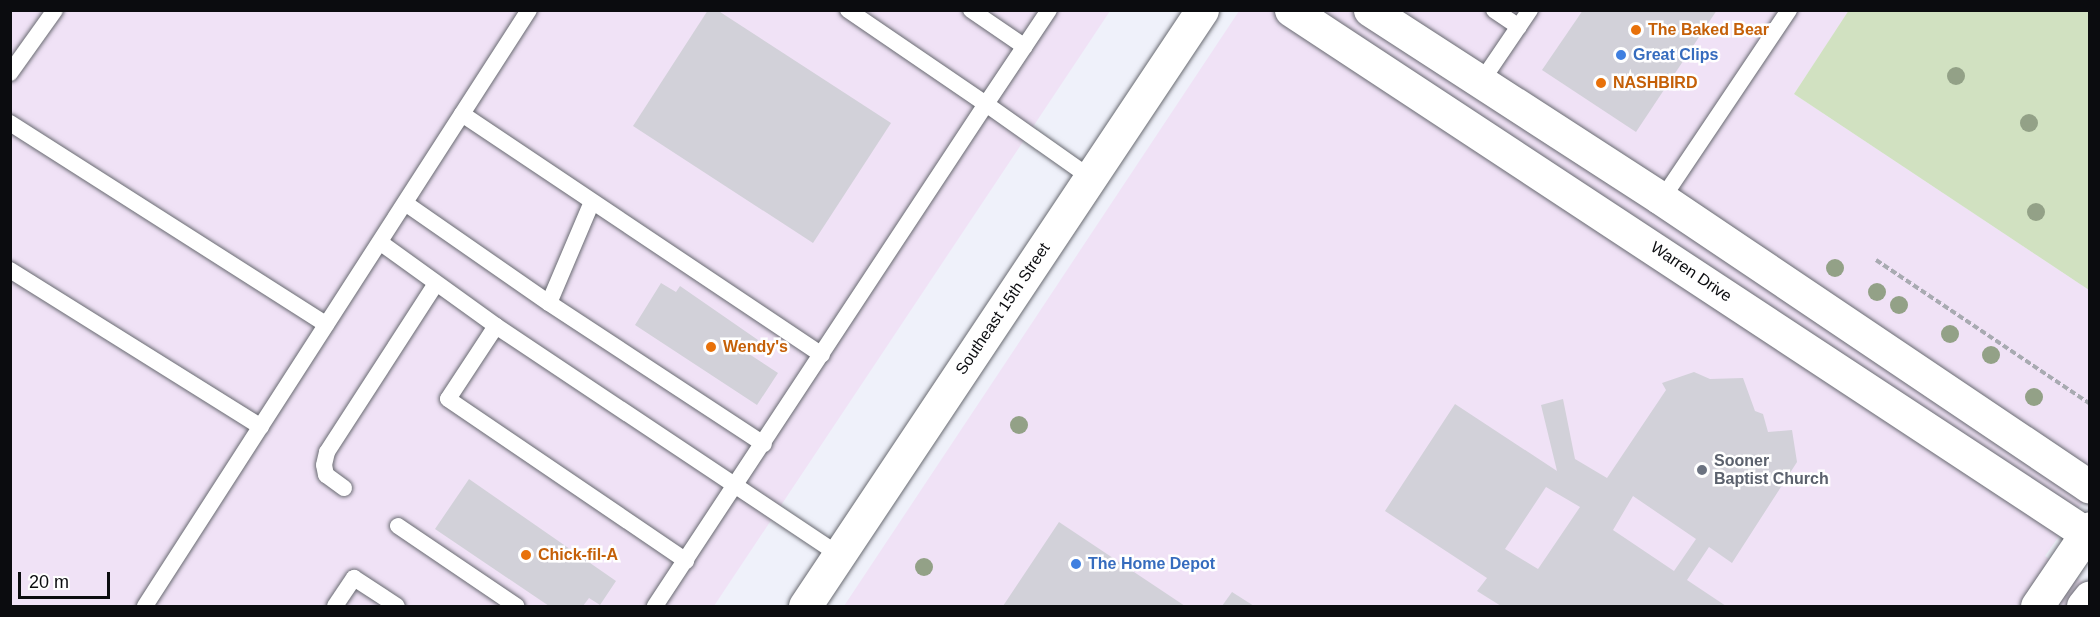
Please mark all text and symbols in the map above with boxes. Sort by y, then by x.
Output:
place label: The Baked Bear [1648,20,1769,40]
marker: The Baked Bear [1629,23,1643,37]
place label: Great Clips [1633,45,1718,65]
marker: Great Clips [1614,48,1628,62]
place label: NASHBIRD [1613,73,1697,93]
marker: NASHBIRD [1594,76,1608,90]
street label: Warren Drive [1647,238,1735,306]
street label: Southeast 15th Street [952,239,1054,379]
place label: Wendy's [723,337,788,357]
marker: Wendy's [704,340,718,354]
place label: Sooner Baptist Church [1714,451,1829,489]
marker: Sooner Baptist Church [1695,463,1709,477]
place label: Chick-fil-A [538,545,618,565]
marker: Chick-fil-A [519,548,533,562]
place label: The Home Depot [1088,554,1215,574]
marker: The Home Depot [1069,557,1083,571]
scale bar [21,560,112,598]
text: 20 m [29,572,69,592]

